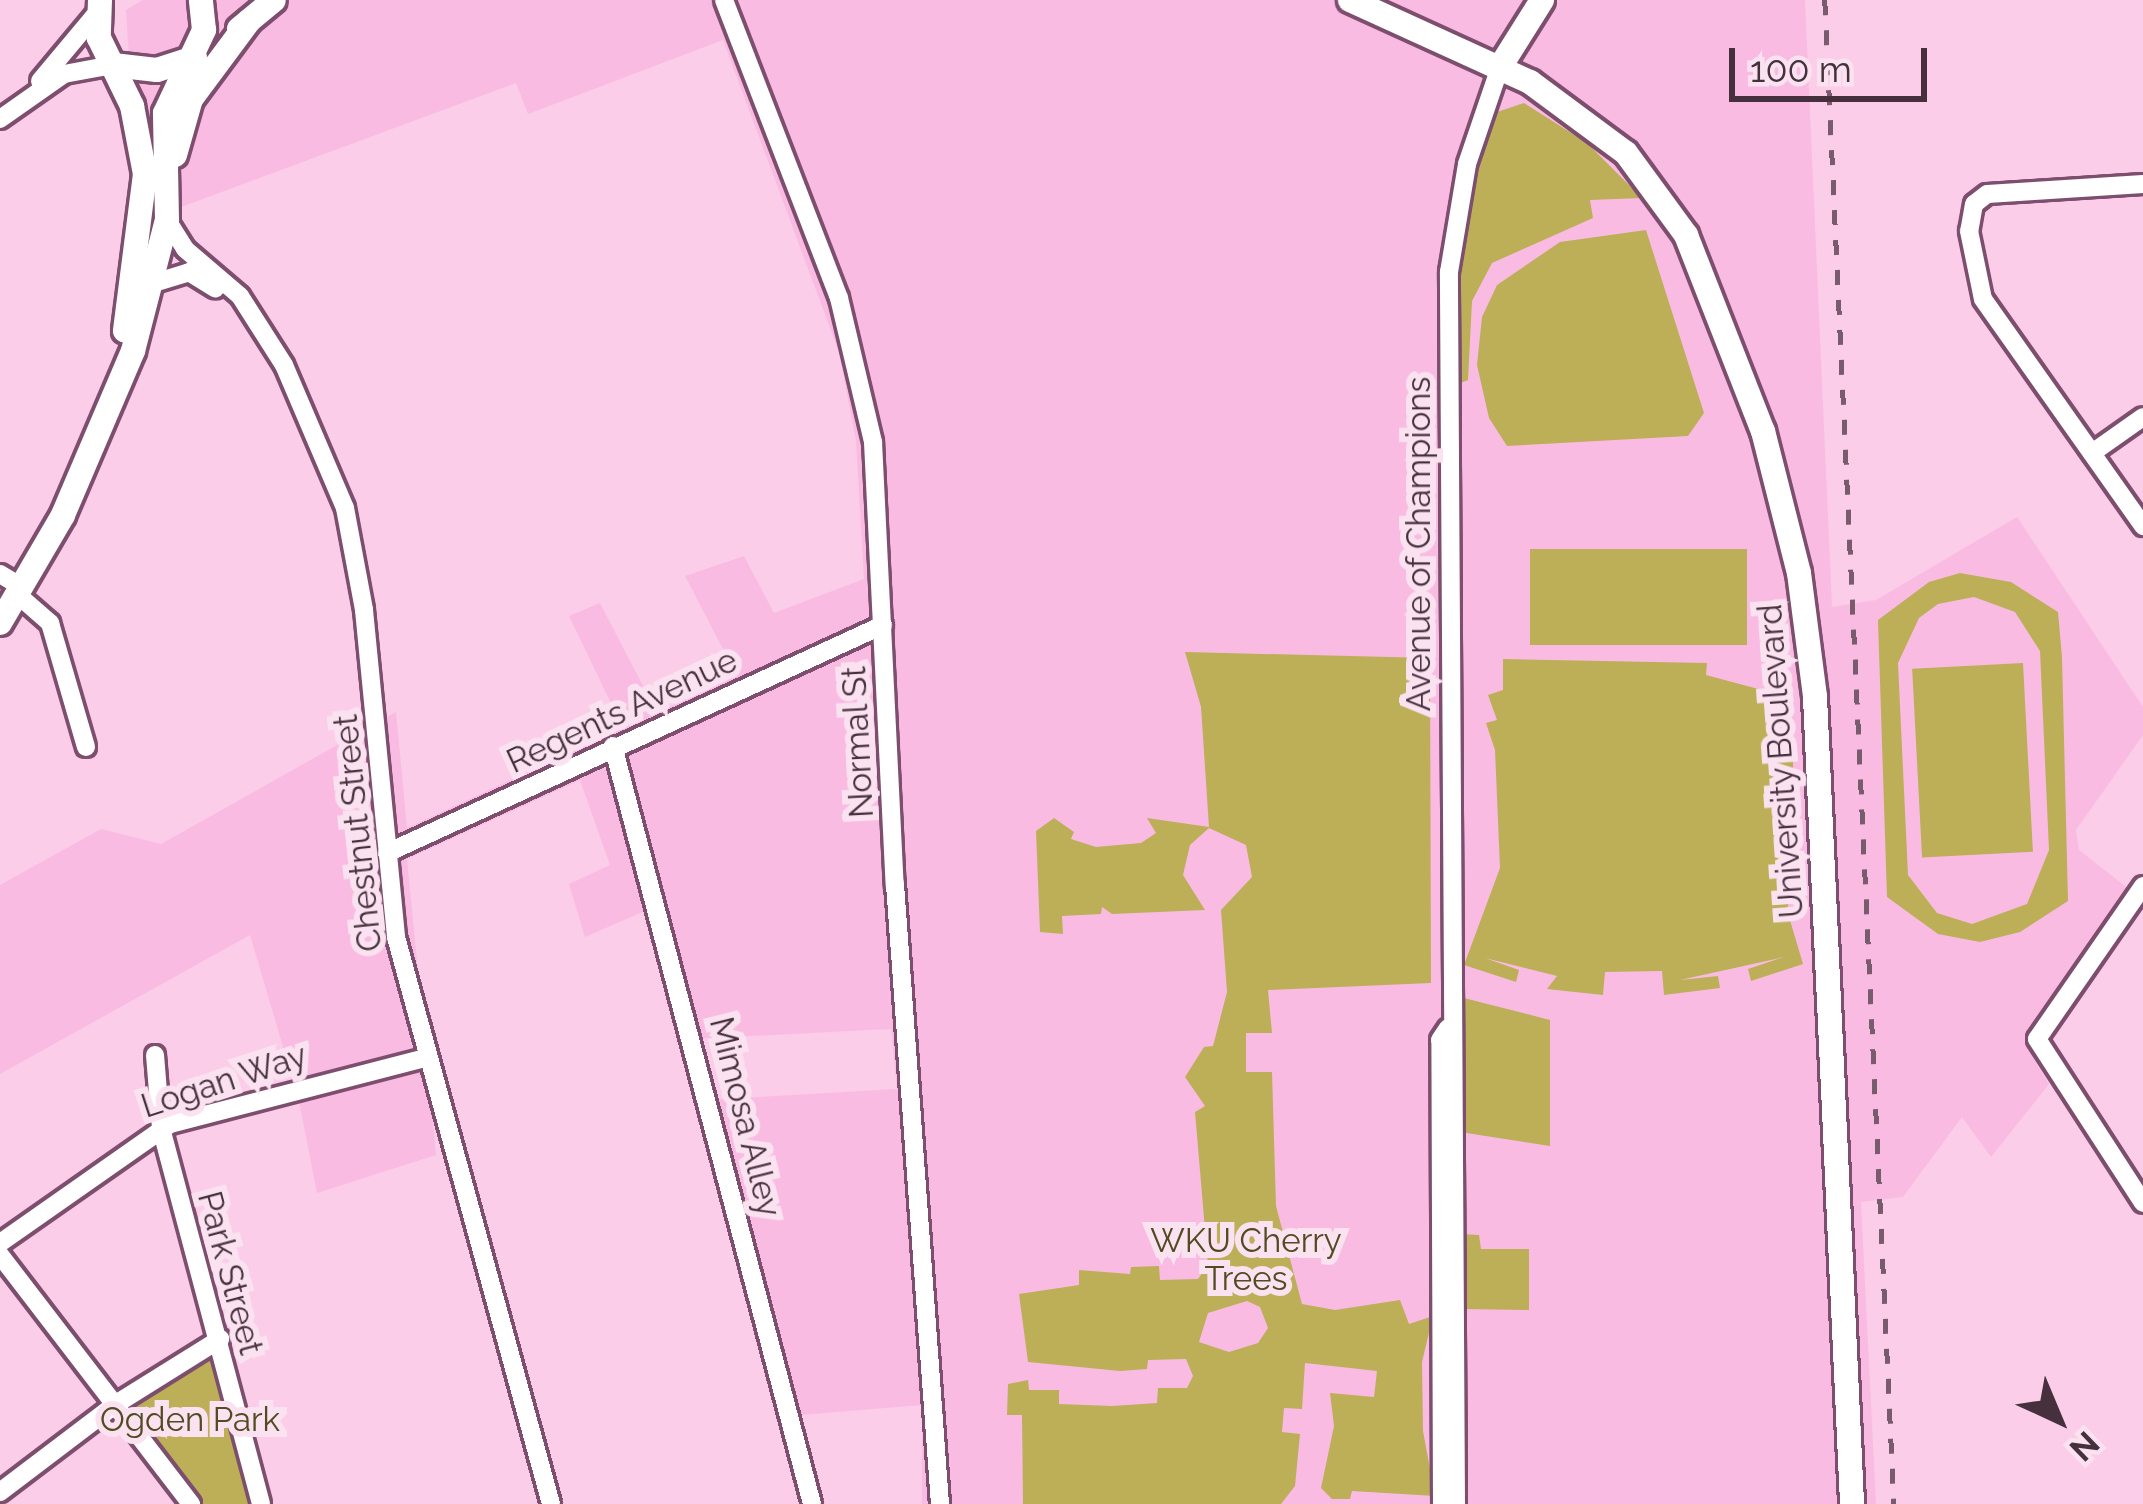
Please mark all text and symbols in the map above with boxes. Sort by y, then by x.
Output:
scale bar [1735,24,1933,98]
text: 100 m [1750,48,1852,90]
street label: Avenue of Champions [1399,376,1439,712]
street label: University Boulevard [1750,602,1812,920]
street label: Regents Avenue [500,640,744,782]
street label: Normal St [834,665,882,819]
street label: Chestnut Street [326,713,390,953]
street label: Mimosa Alley [701,1013,789,1221]
street label: Logan Way [136,1035,312,1127]
street label: Park Street [189,1187,271,1359]
park label: WKU Cherry Trees [1150,1221,1342,1299]
north arrow [1999,1360,2119,1480]
park label: Ogden Park [100,1400,280,1440]
text: N [2062,1423,2107,1469]

